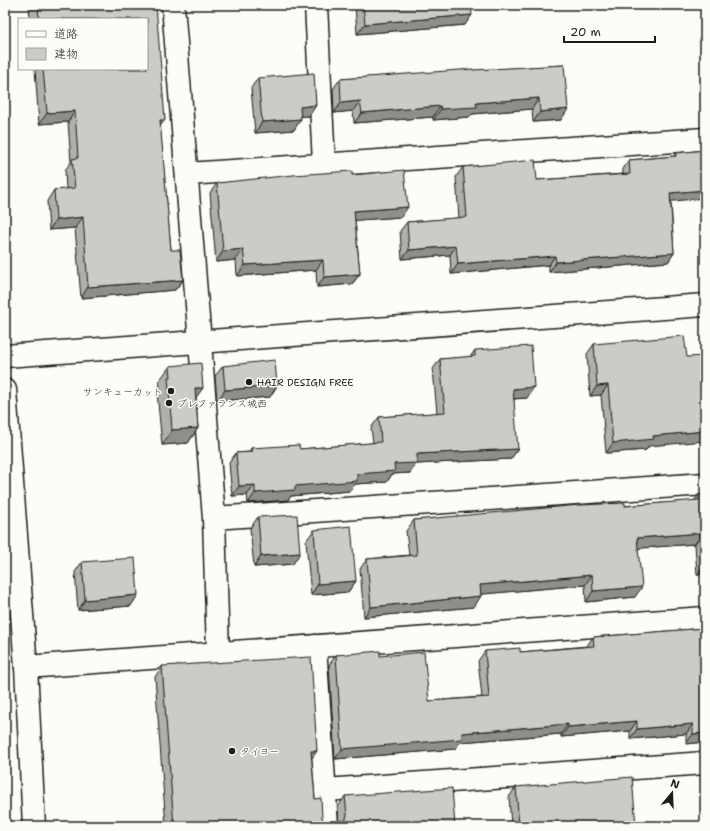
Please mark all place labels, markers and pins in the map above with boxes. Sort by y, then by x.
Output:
place label: HAIR DESIGN FREE [257,376,354,389]
marker: HAIR DESIGN FREE [244,377,254,387]
place label: サンキューカット [83,385,163,398]
marker: サンキューカット [166,386,176,396]
place label: プレファランス城西 [177,397,267,410]
marker: プレファランス城西 [164,398,174,408]
place label: タイヨー [240,745,279,758]
marker: タイヨー [227,746,237,756]

